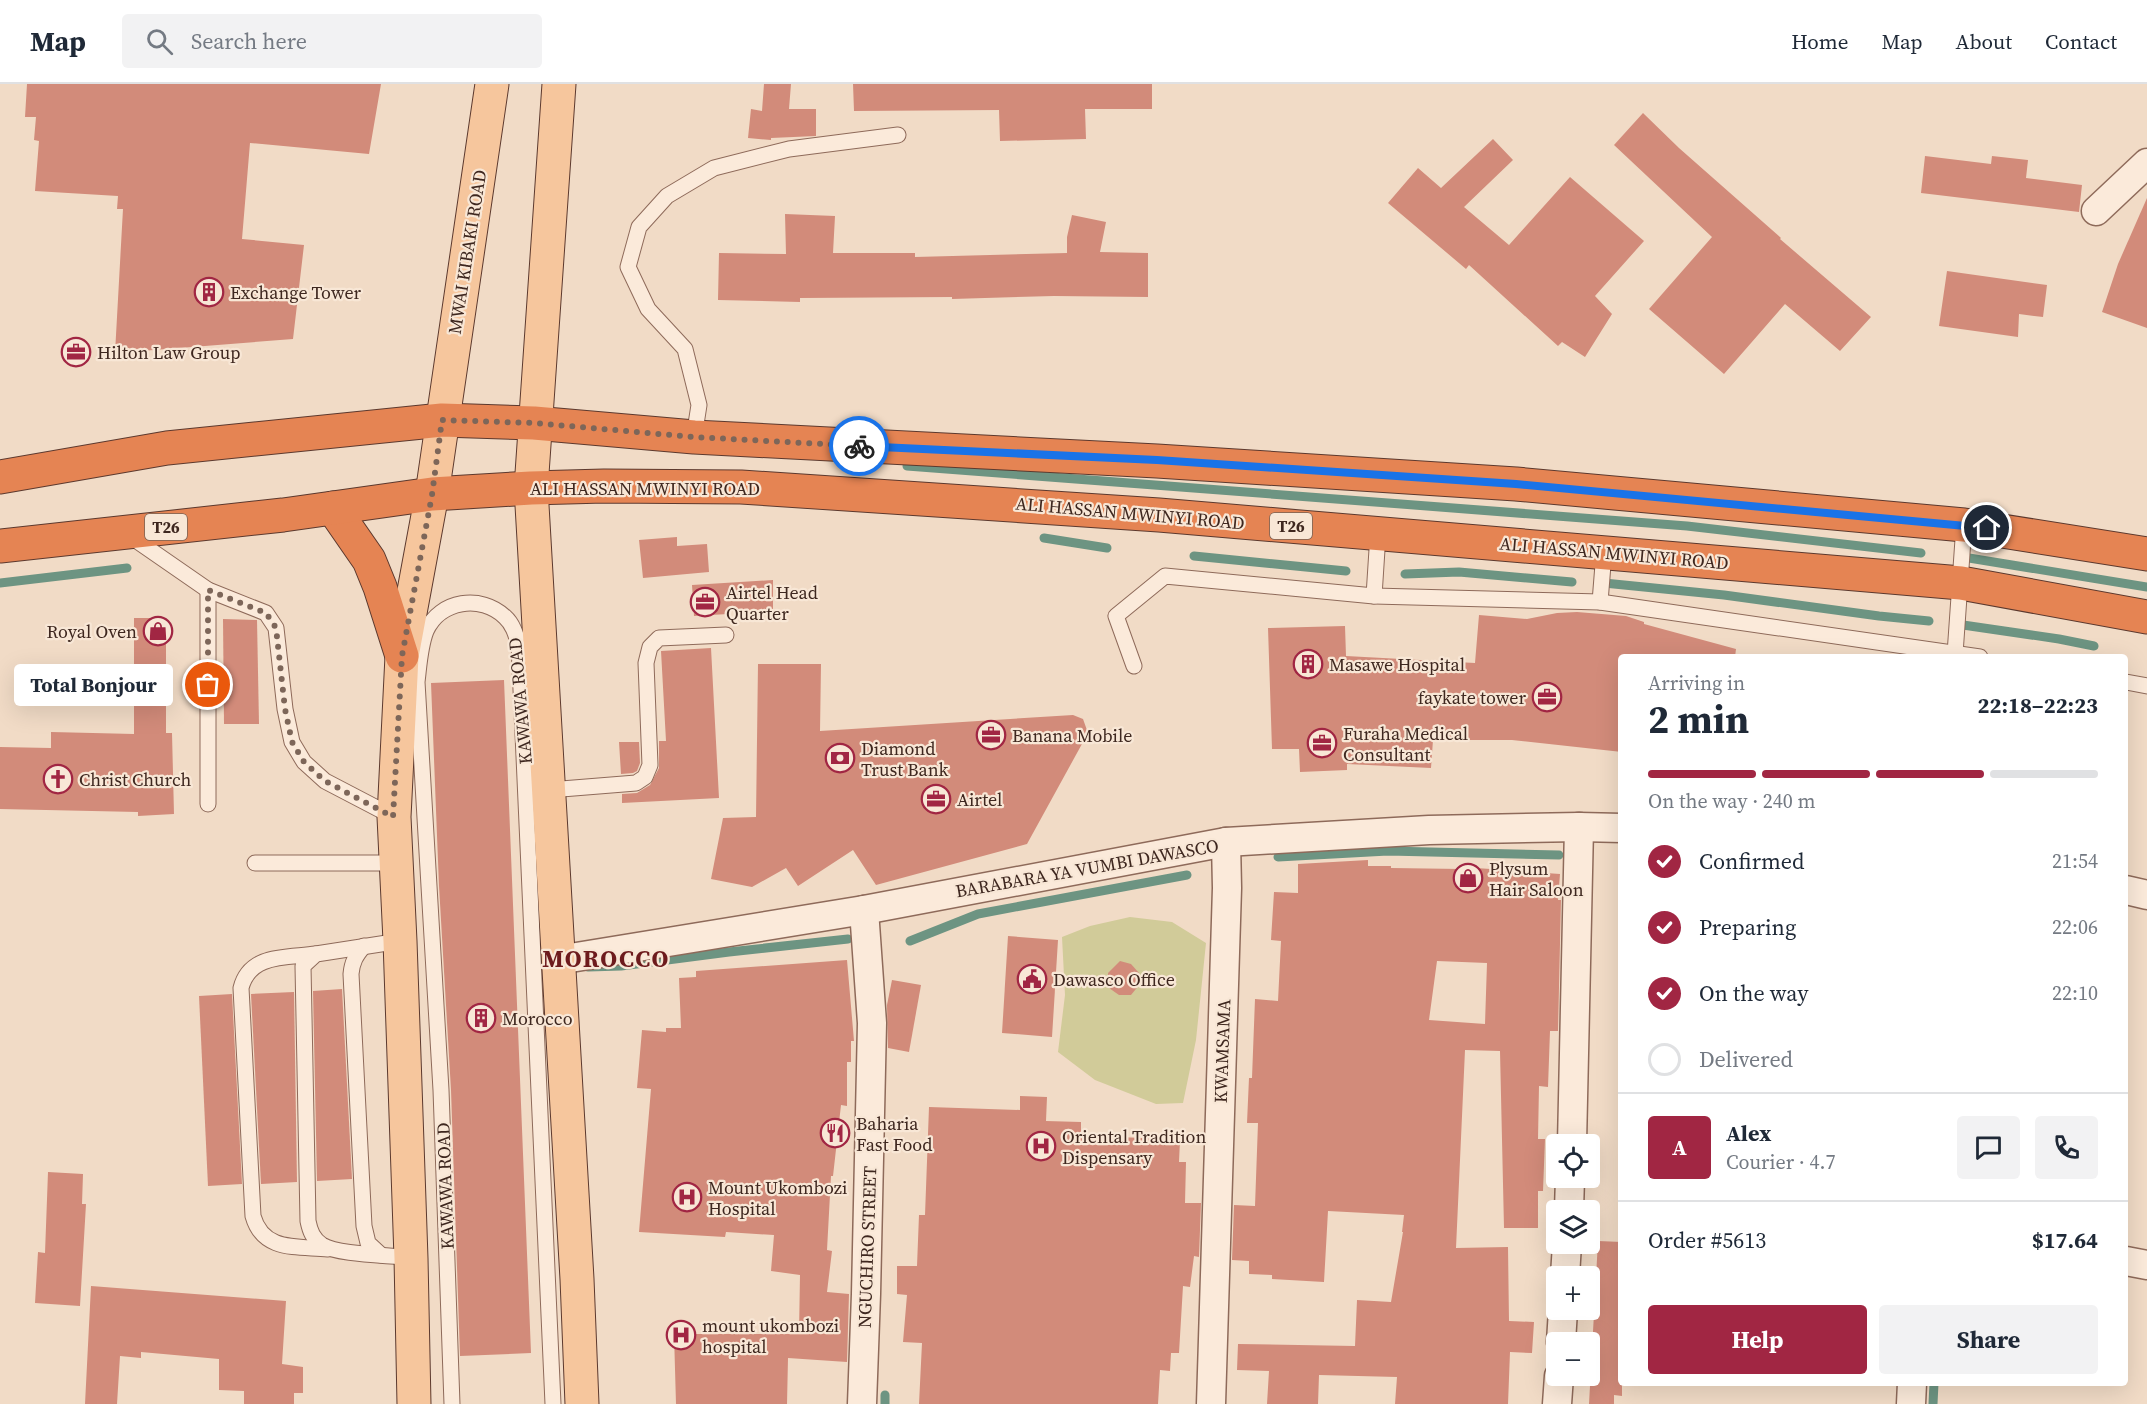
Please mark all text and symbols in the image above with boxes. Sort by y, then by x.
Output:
search box [122,14,542,68]
text: Map [30,22,86,60]
icon: search [143,25,176,58]
text: Search here [191,26,307,56]
text: Home [1791,27,1849,56]
text: Map [1882,27,1923,56]
text: About [1956,27,2012,56]
text: Contact [2045,27,2117,56]
street label: MWAI KIBAKI ROAD [442,168,492,336]
building icon: Exchange Tower [193,276,225,308]
place label: Exchange Tower [230,280,362,305]
office icon: Hilton Law Group [60,336,92,368]
place label: Hilton Law Group [97,340,240,365]
courier [829,416,889,476]
icon: bike [843,430,876,463]
street label: ALI HASSAN MWINYI ROAD [530,476,760,501]
street label: ALI HASSAN MWINYI ROAD [1014,491,1246,535]
pin [1961,502,2012,553]
icon: home [1970,511,2003,544]
road number: T26 [1270,513,1312,539]
road number: T26 [145,514,187,540]
street label: ALI HASSAN MWINYI ROAD [1498,531,1730,575]
place label: Airtel Head Quarter [726,580,818,626]
office icon: Airtel Head Quarter [689,586,721,618]
shop icon: Royal Oven [142,615,174,647]
place label: Royal Oven [47,619,137,644]
street label: KAWAWA ROAD [502,637,538,765]
building icon: Masawe Hospital [1292,648,1324,680]
place label: Masawe Hospital [1329,652,1465,677]
pin [182,659,233,710]
callout: Total Bonjour [13,664,172,706]
icon: bag [191,668,224,701]
text: Arriving in [1648,669,1745,697]
text: Total Bonjour [30,671,157,699]
office icon: faykate tower [1531,681,1563,713]
place label: faykate tower [1418,685,1526,710]
text: 22:18–22:23 [1978,690,2098,720]
text: 2 min [1648,693,1749,746]
office icon: Banana Mobile [975,719,1007,751]
place label: Furaha Medical Consultant [1343,721,1468,767]
place label: Banana Mobile [1012,723,1133,748]
office icon: Furaha Medical Consultant [1306,727,1338,759]
place label: Diamond Trust Bank [861,736,949,782]
bank icon: Diamond Trust Bank [824,742,856,774]
church icon: Christ Church [42,763,74,795]
place label: Christ Church [79,767,192,792]
office icon: Airtel [920,783,952,815]
place label: Airtel [957,787,1003,812]
text: On the way · 240 m [1648,787,1815,815]
street label: BARABARA YA VUMBI DAWASCO [953,833,1221,903]
icon: check [1648,845,1681,878]
text: Confirmed [1699,846,1804,876]
text: 21:54 [2052,847,2098,875]
place label: Plysum Hair Saloon [1489,856,1584,902]
shop icon: Plysum Hair Saloon [1452,862,1484,894]
icon: check [1648,911,1681,944]
text: Preparing [1699,912,1796,942]
text: 22:06 [2052,913,2098,941]
district label: MOROCCO [542,942,670,975]
public building icon: Dawasco Office [1016,963,1048,995]
place label: Dawasco Office [1053,967,1175,992]
icon: check [1648,977,1681,1010]
text: On the way [1699,978,1808,1008]
text: 22:10 [2052,979,2098,1007]
street label: KWAMSAMA [1208,999,1236,1103]
building icon: Morocco [465,1002,497,1034]
place label: Morocco [502,1006,573,1031]
text: Delivered [1699,1044,1793,1074]
place label: Baharia Fast Food [856,1111,932,1157]
button: chat [1957,1116,2020,1179]
button: phone [2035,1116,2098,1179]
restaurant icon: Baharia Fast Food [819,1117,851,1149]
text: Alex [1726,1118,1771,1148]
street label: KAWAWA ROAD [430,1122,460,1250]
place label: Oriental Tradition Dispensary [1062,1124,1206,1170]
hospital icon: Oriental Tradition Dispensary [1025,1130,1057,1162]
text: A [1672,1132,1687,1162]
map controls [1546,1134,1600,1386]
button: locate [1546,1134,1600,1188]
text: Courier · 4.7 [1726,1148,1835,1176]
street label: NGUCHIRO STREET [852,1165,882,1328]
place label: Mount Ukombozi Hospital [708,1175,847,1221]
hospital icon: Mount Ukombozi Hospital [671,1181,703,1213]
button: layers [1546,1200,1600,1254]
text: Order #5613 [1648,1225,1766,1255]
text: $17.64 [2032,1225,2098,1255]
button: + [1546,1266,1600,1320]
button: Help [1648,1305,1867,1374]
button: Share [1879,1305,2098,1374]
place label: mount ukombozi hospital [702,1313,839,1359]
hospital icon: mount ukombozi hospital [665,1319,697,1351]
button: − [1546,1332,1600,1386]

